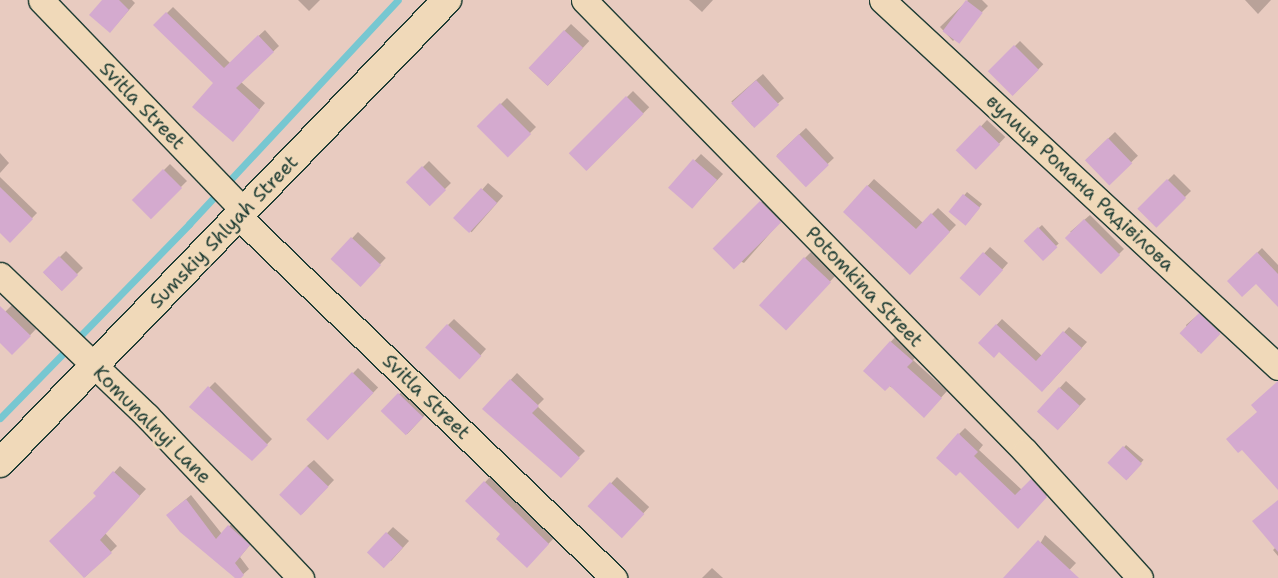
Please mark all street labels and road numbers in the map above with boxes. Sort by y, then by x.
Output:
street label: Svitla Street [95,58,189,154]
street label: вулиця Романа Радівілова [981,90,1179,276]
street label: Sumskiy Shlyah Street [145,151,303,313]
street label: Potomkina Street [801,222,927,352]
street label: Svitla Street [378,350,474,444]
street label: Komunalnyi Lane [88,361,216,489]

